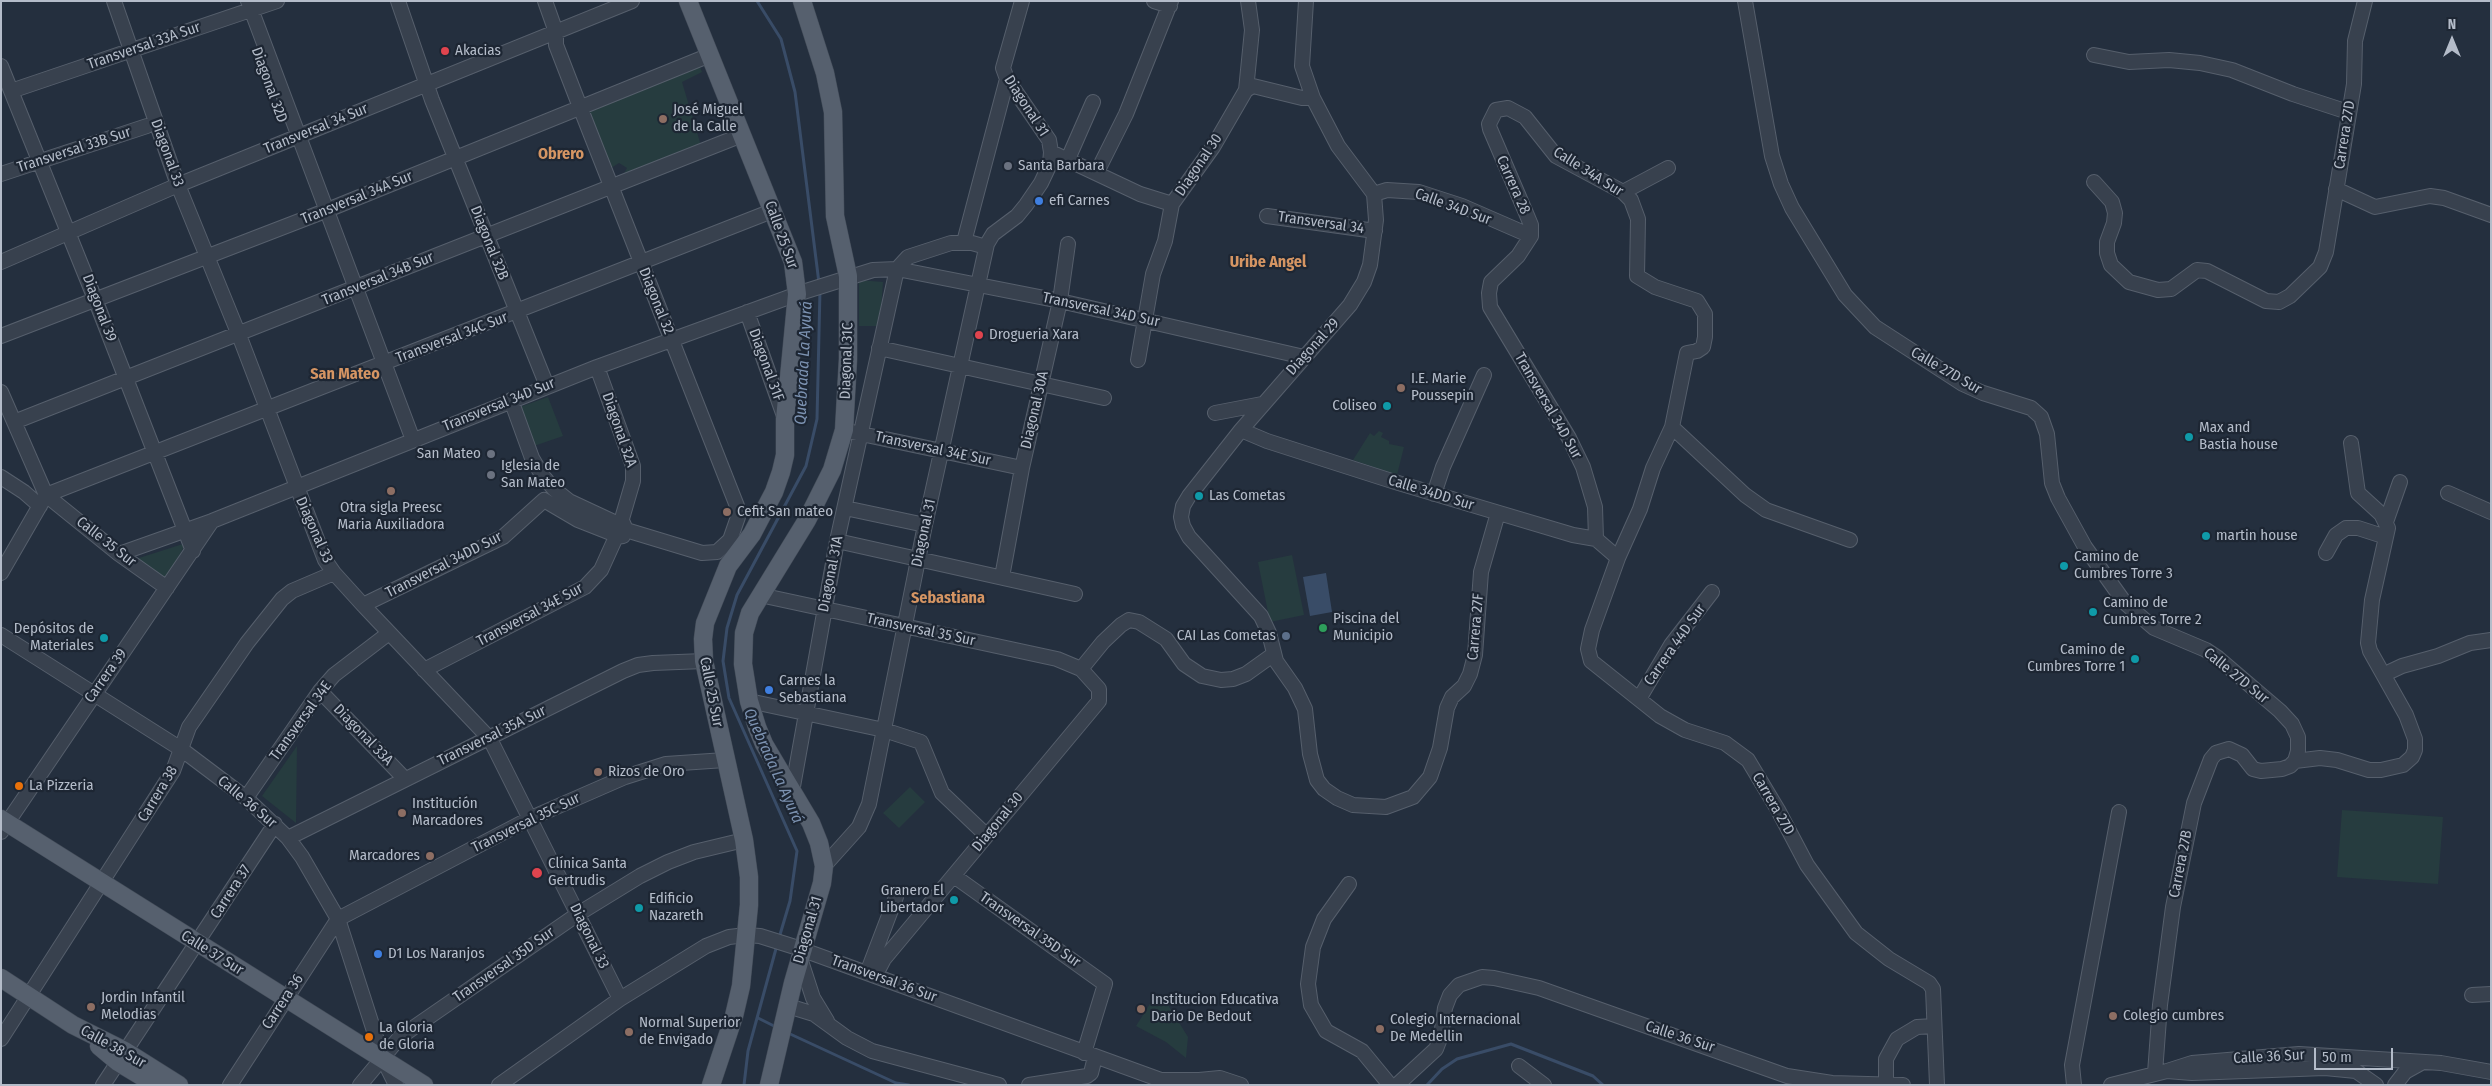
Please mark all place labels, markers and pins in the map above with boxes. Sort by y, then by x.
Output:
place label: Akacias [455,42,501,60]
marker: Akacias [439,45,451,57]
place label: José Miguel de la Calle [673,101,743,136]
marker: José Miguel de la Calle [657,113,669,125]
place label: Santa Barbara [1018,157,1104,175]
marker: Santa Barbara [1002,160,1014,172]
place label: efi Carnes [1049,192,1110,210]
marker: efi Carnes [1033,195,1045,207]
place label: Drogueria Xara [989,326,1079,344]
marker: Drogueria Xara [973,329,985,341]
place label: I.E. Marie Poussepin [1411,370,1474,405]
marker: I.E. Marie Poussepin [1395,382,1407,394]
place label: Coliseo [1332,397,1377,415]
marker: Coliseo [1381,400,1393,412]
place label: Max and Bastia house [2199,419,2278,454]
marker: Max and Bastia house [2183,431,2195,443]
place label: San Mateo [417,445,481,463]
marker: San Mateo [485,448,497,460]
place label: Iglesia de San Mateo [501,457,565,492]
marker: Iglesia de San Mateo [485,469,497,481]
marker: Otra sigla Preesc Maria Auxiliadora [385,485,397,497]
place label: Las Cometas [1209,487,1285,505]
marker: Las Cometas [1193,490,1205,502]
place label: Otra sigla Preesc Maria Auxiliadora [337,499,445,534]
place label: Cefit San mateo [737,503,833,521]
marker: Cefit San mateo [721,506,733,518]
place label: martin house [2216,527,2298,545]
marker: martin house [2200,530,2212,542]
place label: Camino de Cumbres Torre 3 [2074,548,2173,583]
marker: Camino de Cumbres Torre 3 [2058,560,2070,572]
place label: Camino de Cumbres Torre 2 [2103,594,2201,629]
marker: Camino de Cumbres Torre 2 [2087,606,2099,618]
place label: Piscina del Municipio [1333,610,1399,645]
place label: Depósitos de Materiales [14,620,94,655]
marker: Piscina del Municipio [1317,622,1329,634]
place label: CAI Las Cometas [1177,627,1276,645]
marker: CAI Las Cometas [1280,630,1292,642]
marker: Depósitos de Materiales [98,632,110,644]
place label: Camino de Cumbres Torre 1 [2027,641,2125,676]
marker: Camino de Cumbres Torre 1 [2129,653,2141,665]
place label: Carnes la Sebastiana [779,672,847,707]
marker: Carnes la Sebastiana [763,684,775,696]
place label: Rizos de Oro [608,763,685,781]
marker: Rizos de Oro [592,766,604,778]
place label: La Pizzeria [29,777,94,795]
marker: La Pizzeria [13,780,25,792]
place label: Institución Marcadores [412,795,483,830]
marker: Institución Marcadores [396,807,408,819]
place label: Marcadores [349,847,420,865]
marker: Marcadores [424,850,436,862]
place label: Clínica Santa Gertrudis [548,855,627,890]
marker: Clínica Santa Gertrudis [530,866,544,880]
place label: Granero El Libertador [880,882,944,917]
place label: Edificio Nazareth [649,890,704,925]
marker: Granero El Libertador [948,894,960,906]
marker: Edificio Nazareth [633,902,645,914]
place label: D1 Los Naranjos [388,945,485,963]
marker: D1 Los Naranjos [372,948,384,960]
place label: Jordin Infantil Melodias [101,989,185,1024]
place label: Institucion Educativa Dario De Bedout [1151,991,1279,1026]
marker: Jordin Infantil Melodias [85,1001,97,1013]
marker: Institucion Educativa Dario De Bedout [1135,1003,1147,1015]
place label: Colegio cumbres [2123,1007,2224,1025]
marker: Colegio cumbres [2107,1010,2119,1022]
place label: Colegio Internacional De Medellin [1390,1011,1520,1046]
place label: Normal Superior de Envigado [639,1014,740,1049]
place label: La Gloria de Gloria [379,1019,435,1054]
marker: Colegio Internacional De Medellin [1374,1023,1386,1035]
marker: Normal Superior de Envigado [623,1026,635,1038]
marker: La Gloria de Gloria [363,1031,375,1043]

